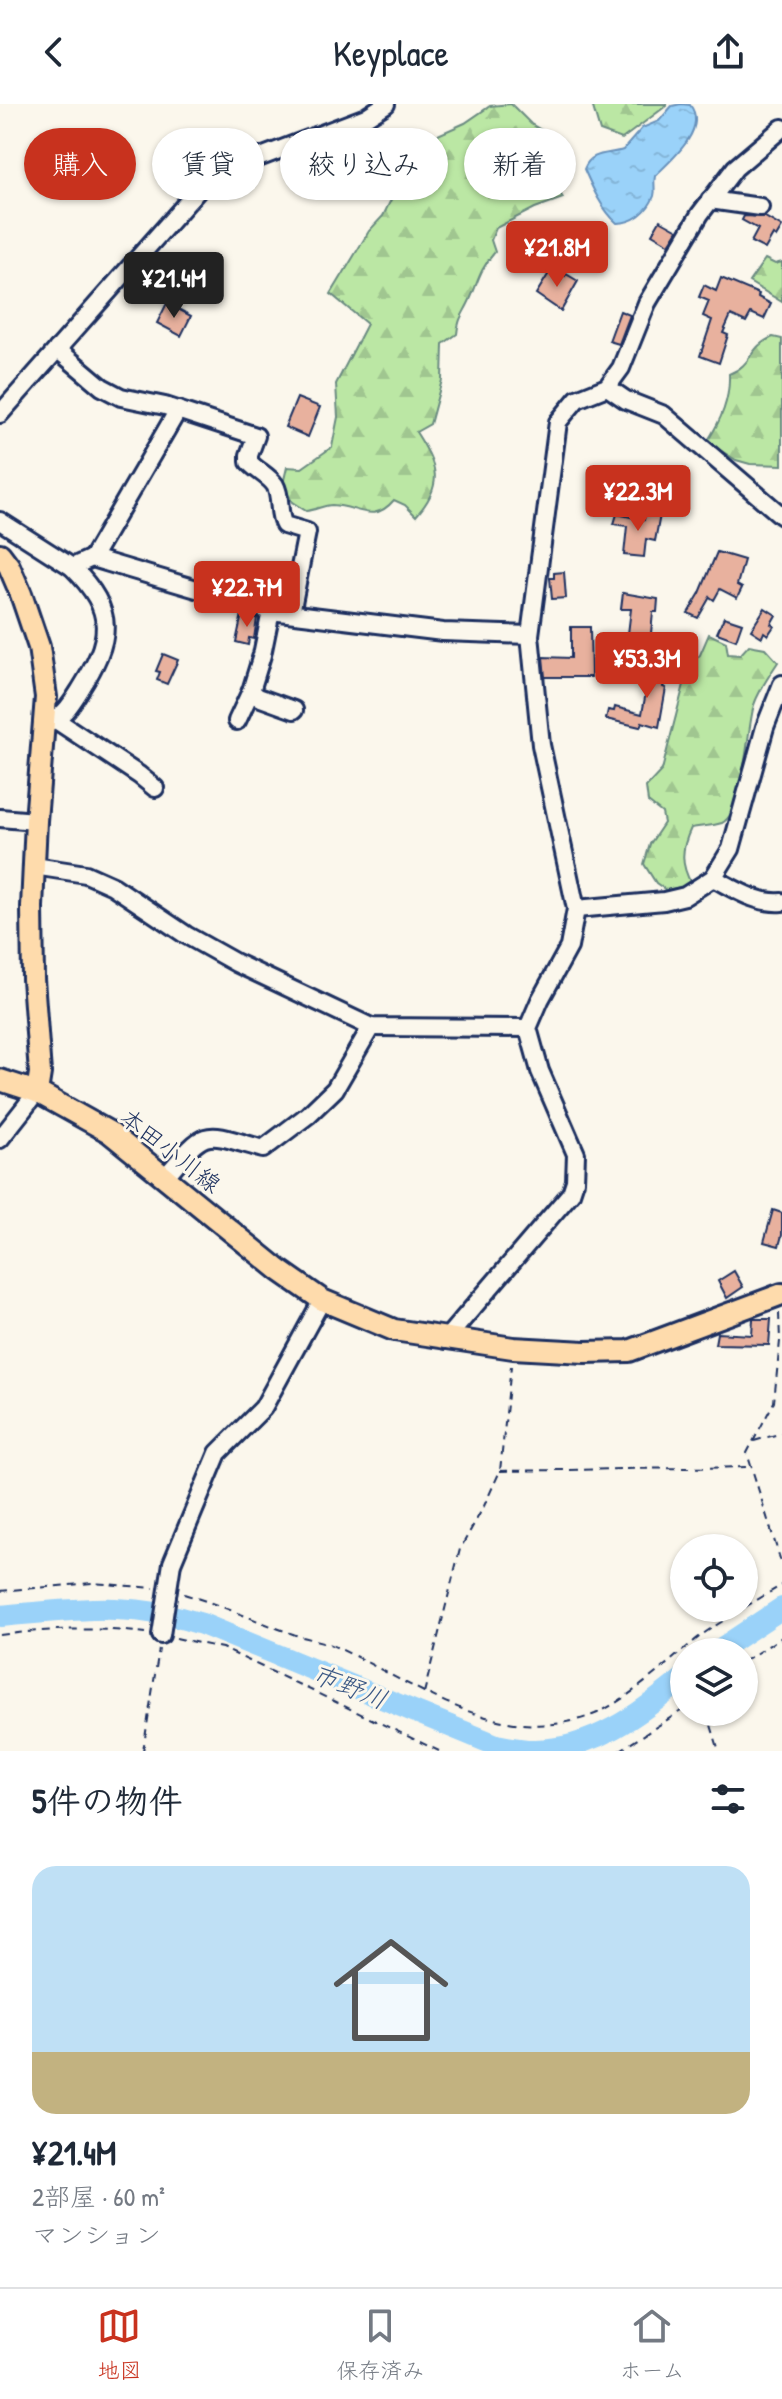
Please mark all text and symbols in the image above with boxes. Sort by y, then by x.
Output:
text: Keyplace [333,28,449,77]
icon: back [32,30,76,74]
icon: share [706,30,750,74]
chip: 購入 [24,128,136,200]
chip: 賃貸 [152,128,264,200]
chip: 絞り込み [280,128,448,200]
chip: 新着 [464,128,576,200]
pin: ¥21.8M [492,221,622,289]
text: ¥21.8M [524,229,590,264]
pin: ¥21.4M [109,252,239,320]
text: ¥21.4M [142,260,206,295]
pin: ¥22.3M [573,465,703,533]
text: ¥22.3M [603,473,673,508]
pin: ¥22.7M [182,561,312,629]
text: ¥22.7M [212,569,282,604]
pin: ¥53.3M [582,632,712,700]
text: ¥53.3M [613,640,681,675]
street label: 本田小川線 [114,1100,228,1200]
map controls [670,1534,758,1726]
button: locate [670,1534,758,1622]
button: layers [670,1638,758,1726]
water label: 市野川 [307,1655,393,1717]
icon: filters [706,1777,750,1821]
text: 5件の物件 [32,1778,182,1824]
icon: home [319,1918,463,2062]
text: ¥21.4M [32,2130,116,2176]
text: 2部屋 · 60 m² [32,2179,165,2214]
text: マンション [32,2217,161,2252]
tab: 地図 [97,2304,141,2385]
tab: 保存済み [336,2304,424,2385]
tab: ホーム [619,2304,685,2385]

